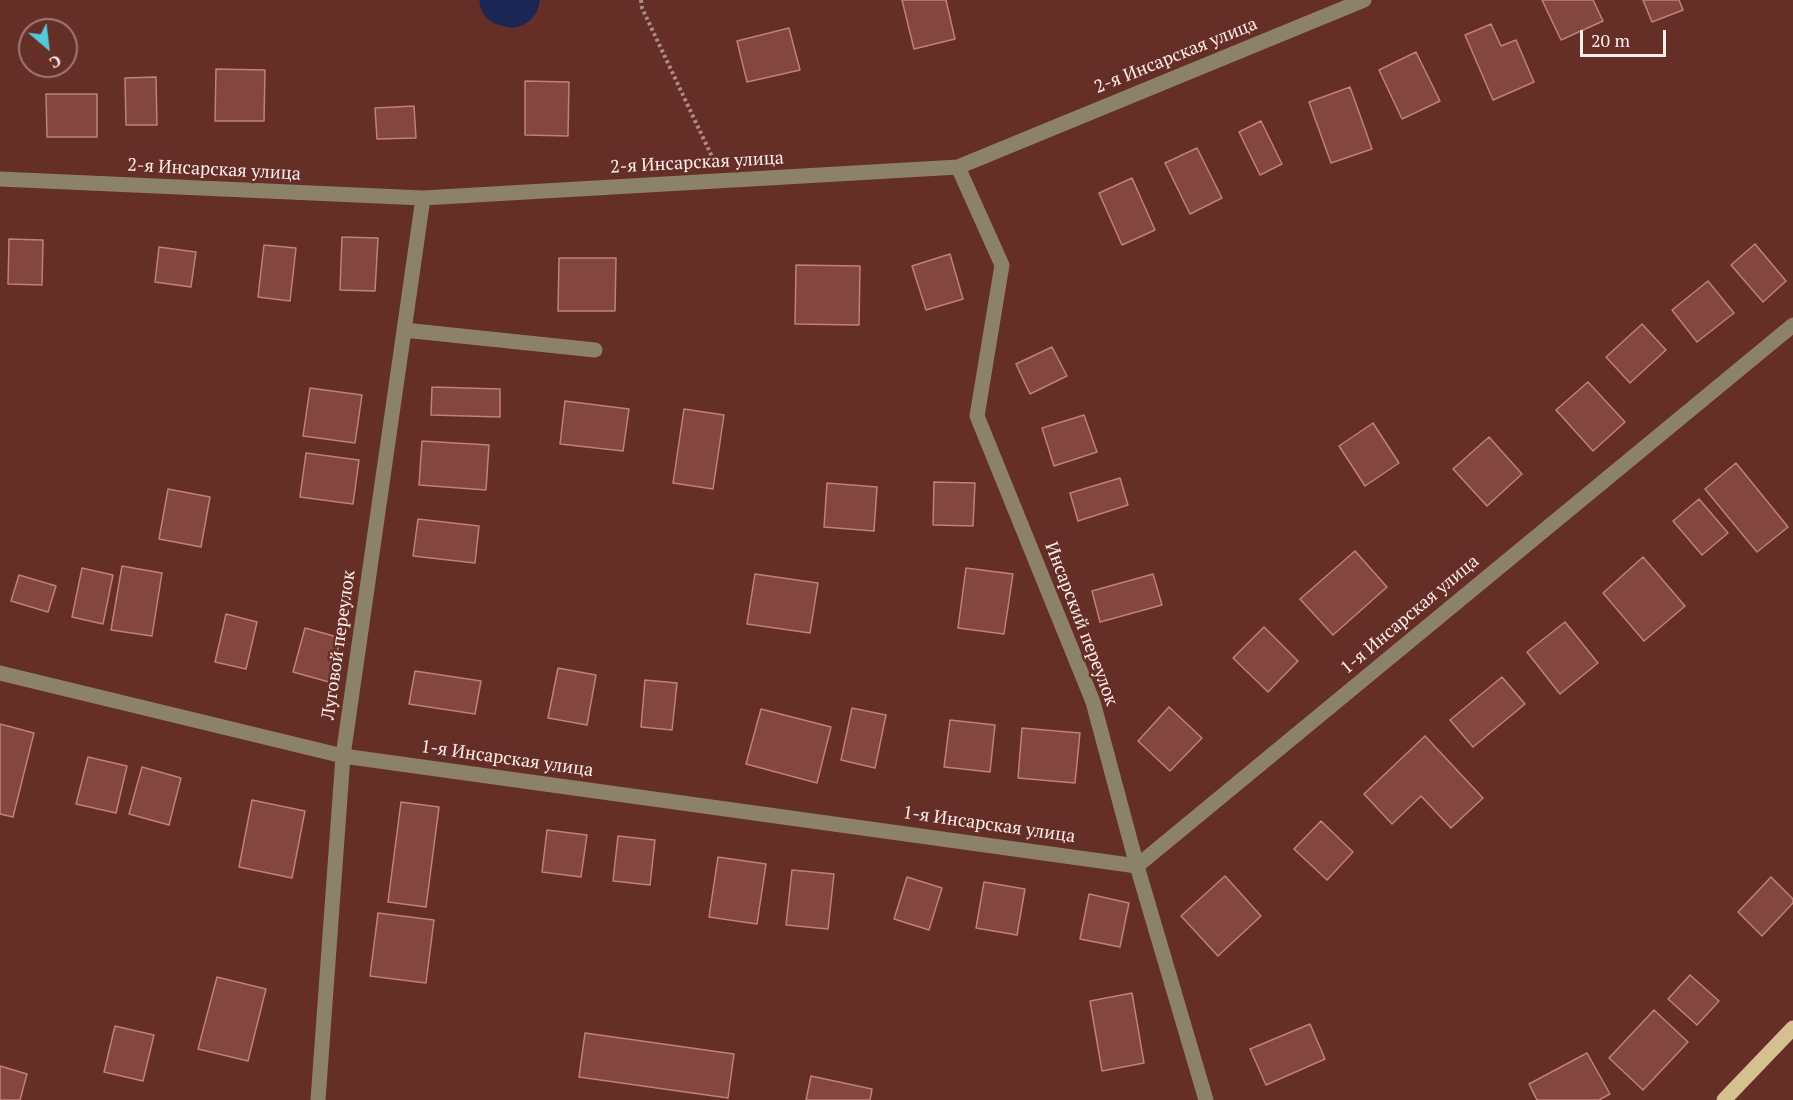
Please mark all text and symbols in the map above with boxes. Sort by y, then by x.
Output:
street label: 2-я Инсарская улица [1091,13,1261,99]
north arrow [18,18,78,78]
scale bar [1583,18,1668,56]
text: 20 m [1591,28,1630,52]
text: С [46,50,65,74]
street label: 2-я Инсарская улица [610,148,784,178]
street label: 2-я Инсарская улица [127,155,301,185]
street label: Инсарский переулок [1040,539,1122,709]
street label: 1-я Инсарская улица [1336,551,1484,679]
street label: Луговой переулок [318,569,360,721]
street label: 1-я Инсарская улица [419,736,595,782]
street label: 1-я Инсарская улица [901,802,1077,848]

